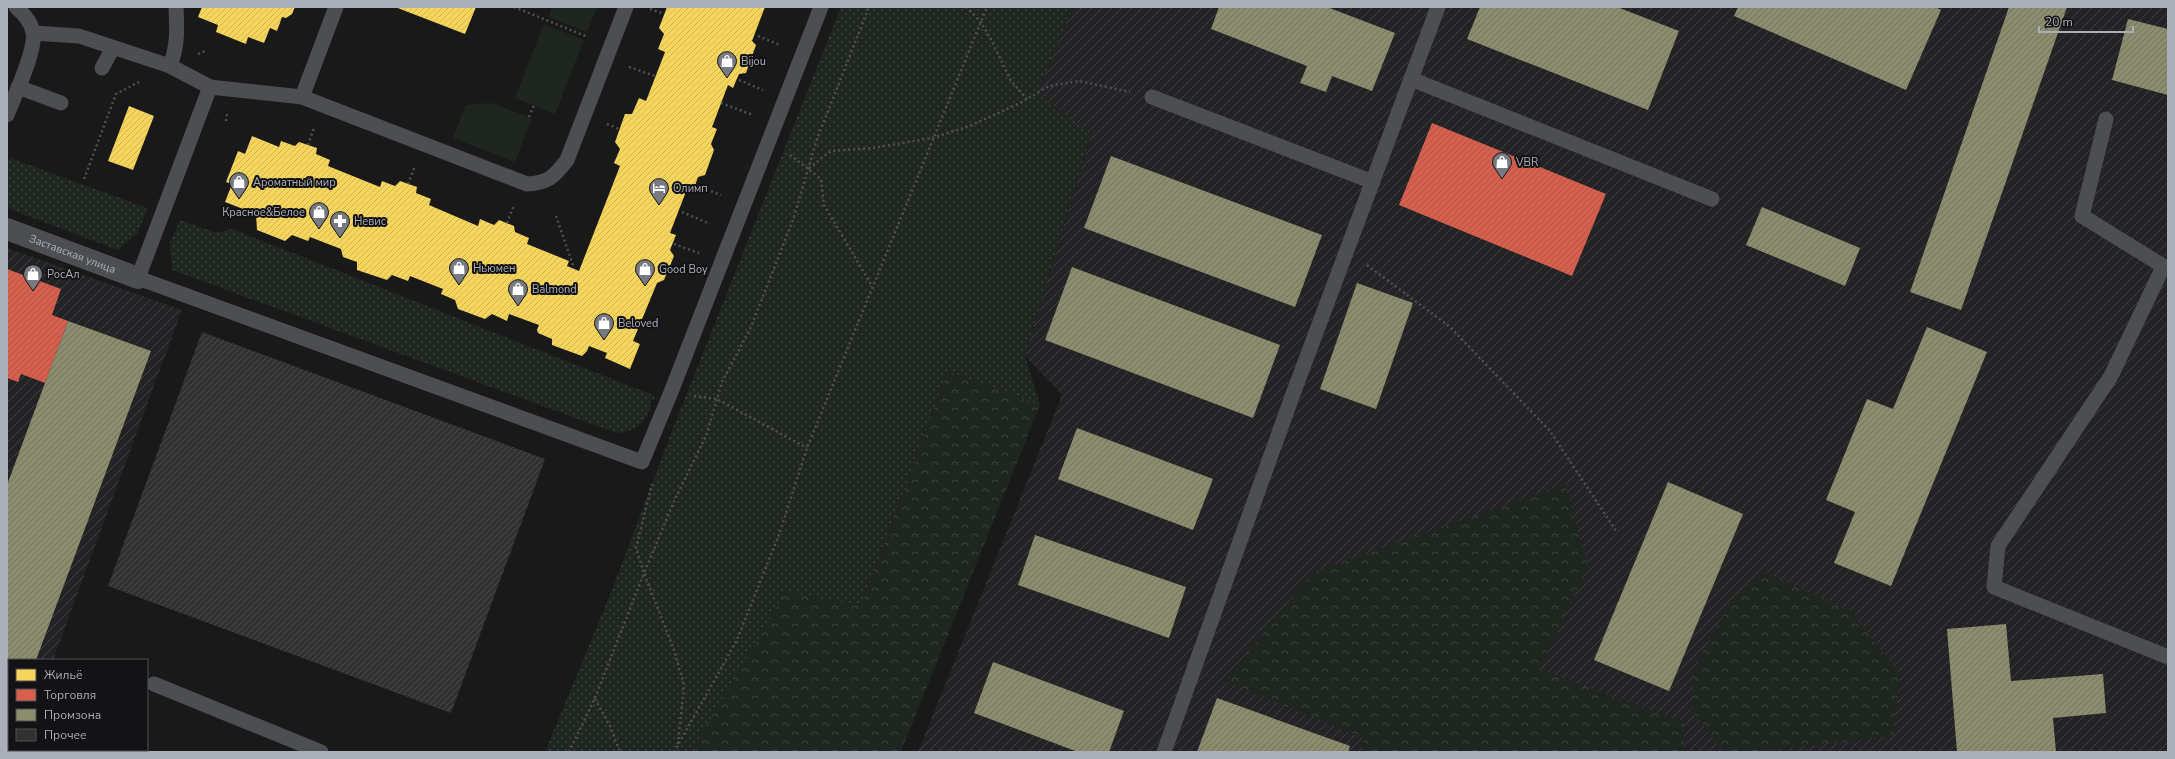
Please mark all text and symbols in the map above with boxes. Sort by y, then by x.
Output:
scale bar [2039,8,2133,34]
text: 20 m [2045,14,2073,30]
shop icon: Bijou [716,50,738,78]
place label: Bijou [741,54,766,69]
shop icon: VBR [1491,151,1513,179]
place label: VBR [1515,155,1539,170]
shop icon: Ароматный мир [228,171,250,199]
place label: Ароматный мир [253,175,336,190]
hotel icon: Олимп [648,177,670,205]
place label: Олимп [673,181,708,196]
shop icon: Красное&Белое [308,201,330,229]
place label: Красное&Белое [222,205,305,220]
pharmacy icon: Невис [329,210,351,238]
place label: Невис [354,214,386,229]
street label: Заставская улица [27,230,118,277]
shop icon: Ньюмен [448,257,470,285]
shop icon: Good Boy [634,258,656,286]
place label: Ньюмен [473,261,515,276]
place label: Good Boy [659,262,708,277]
shop icon: РосАл [22,263,44,291]
place label: РосАл [47,267,80,282]
shop icon: Balmond [507,278,529,306]
place label: Balmond [532,282,577,297]
shop icon: Beloved [593,312,615,340]
place label: Beloved [618,316,658,331]
legend [8,659,148,751]
text: Жильё [44,667,82,683]
text: Торговля [44,687,96,703]
text: Промзона [44,707,101,723]
text: Прочее [44,727,87,743]

